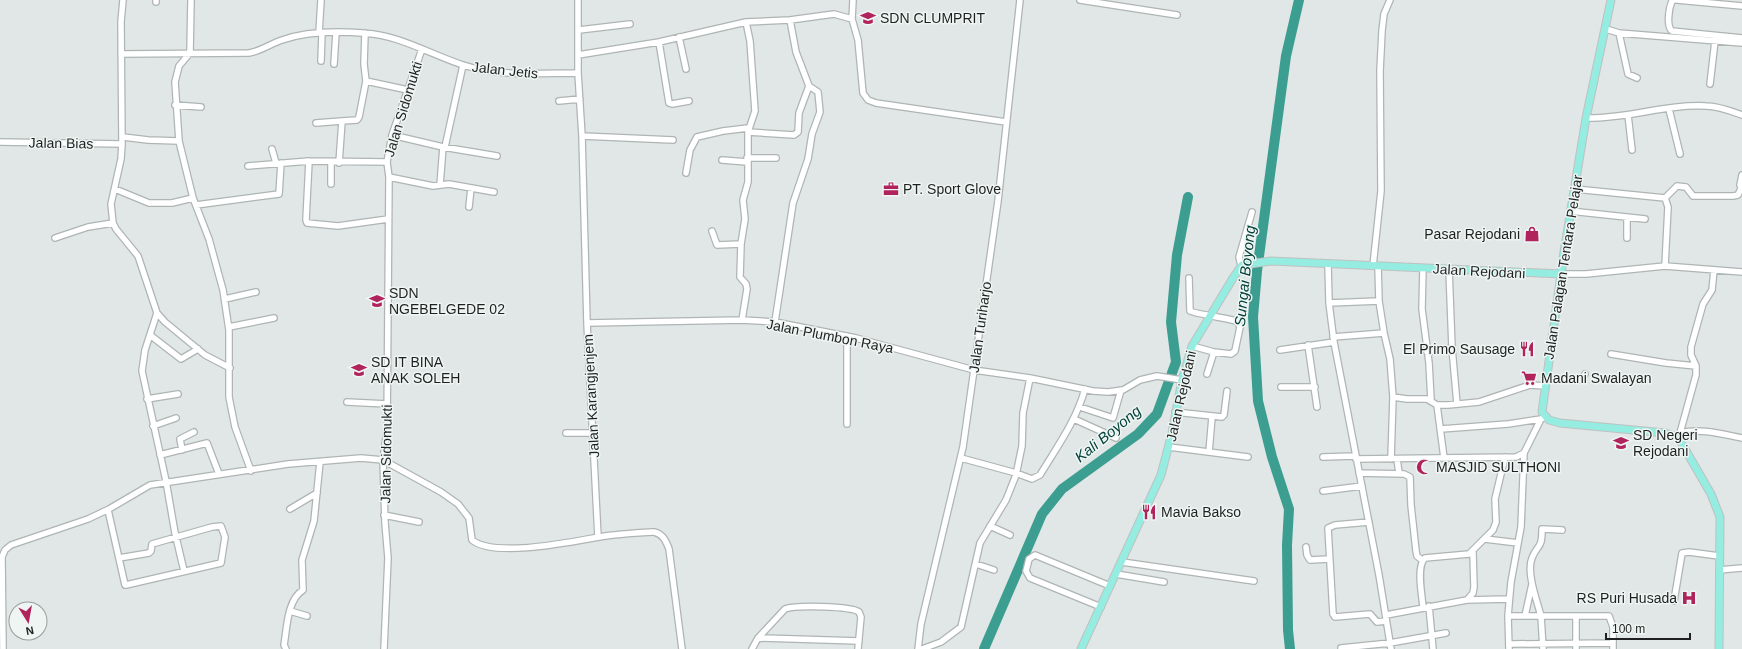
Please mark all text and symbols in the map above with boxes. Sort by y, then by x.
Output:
school or university icon: SDN CLUMPRIT [859,9,877,27]
place label: SDN CLUMPRIT [880,10,985,26]
street label: Jalan Sidomukti [381,59,425,159]
street label: Jalan Jetis [471,59,539,81]
street label: Jalan Bias [29,134,93,152]
street label: Jalan Palagan Tentara Pelajar [1541,173,1586,360]
office icon: PT. Sport Glove [882,180,900,198]
place label: PT. Sport Glove [903,181,1001,197]
water label: Sungai Boyong [1231,224,1258,327]
shop icon: Pasar Rejodani [1523,225,1541,243]
place label: Pasar Rejodani [1424,226,1520,242]
street label: Jalan Rejodani [1432,261,1526,281]
street label: Jalan Turiharjo [966,280,994,374]
place label: SDN NGEBELGEDE 02 [389,285,505,317]
school or university icon: SDN NGEBELGEDE 02 [368,292,386,310]
street label: Jalan Plumbon Raya [765,316,895,356]
street label: Jalan Karangjenjem [580,334,602,458]
restaurant icon: El Primo Sausage [1518,340,1536,358]
place label: El Primo Sausage [1403,341,1515,357]
street label: Jalan Rejodani [1163,349,1199,443]
place label: SD IT BINA ANAK SOLEH [371,354,460,386]
school or university icon: SD IT BINA ANAK SOLEH [350,361,368,379]
supermarket icon: Madani Swalayan [1520,369,1538,387]
place label: Madani Swalayan [1541,370,1652,386]
water label: Kali Boyong [1071,401,1145,465]
street label: Jalan Sidomukti [377,404,395,504]
place label: SD Negeri Rejodani [1633,427,1698,459]
school or university icon: SD Negeri Rejodani [1612,434,1630,452]
mosque icon: MASJID SULTHONI [1415,458,1433,476]
place label: MASJID SULTHONI [1436,459,1561,475]
restaurant icon: Mavia Bakso [1140,503,1158,521]
place label: Mavia Bakso [1161,504,1241,520]
hospital icon: RS Puri Husada [1680,589,1698,607]
place label: RS Puri Husada [1577,590,1677,606]
north arrow [8,601,48,641]
scale bar [1606,615,1690,641]
text: 100 m [1612,622,1645,636]
text: N [25,624,35,637]

